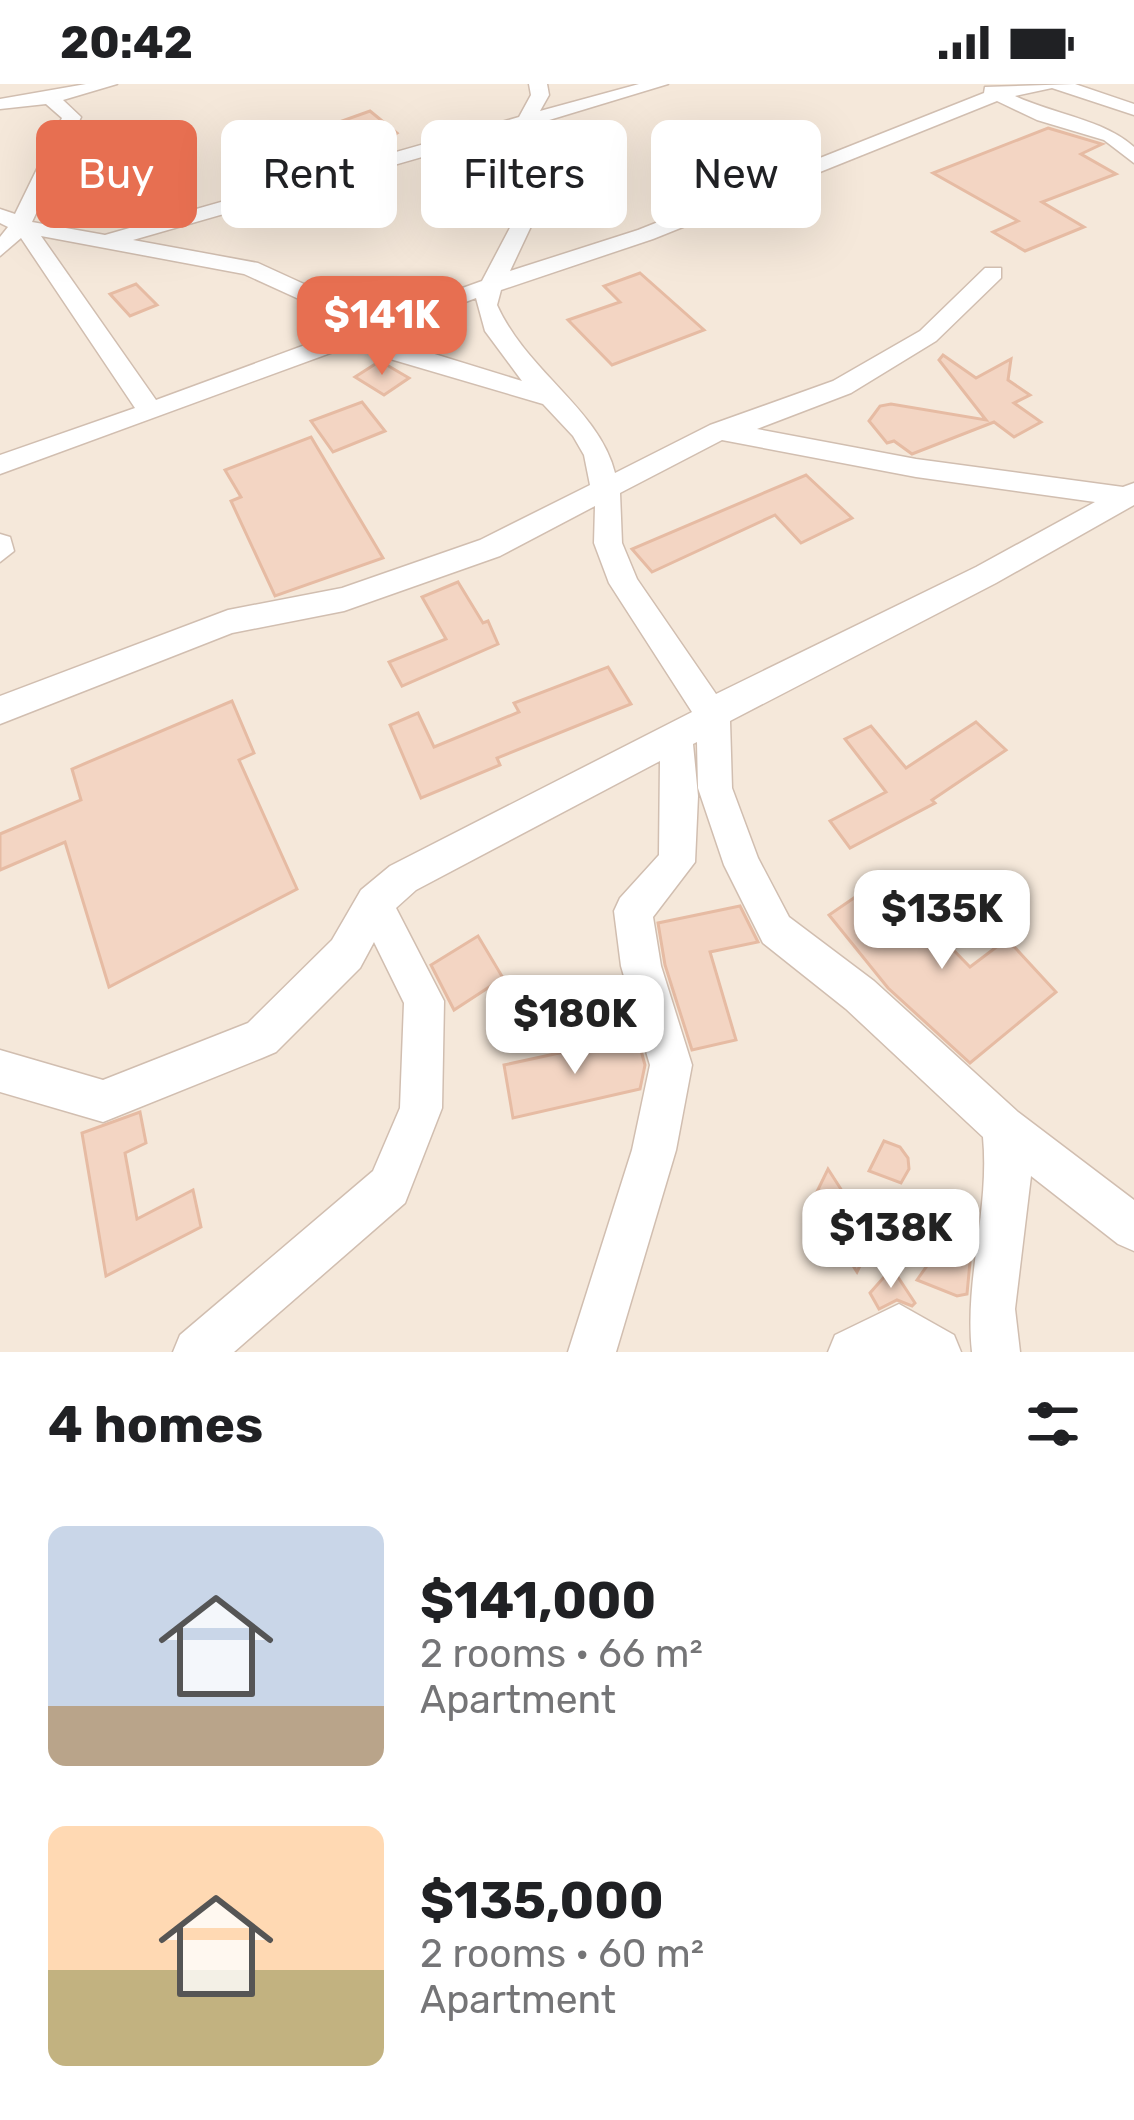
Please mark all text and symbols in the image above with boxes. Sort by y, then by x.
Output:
text: 20:42 [60,16,193,69]
chip: Buy [36,120,197,228]
chip: Rent [221,120,397,228]
chip: Filters [421,120,627,228]
chip: New [651,120,821,228]
pin: $141K [298,276,466,378]
text: $141K [324,292,440,338]
pin: $135K [858,870,1026,972]
text: $135K [881,886,1003,932]
pin: $180K [491,975,659,1077]
text: $180K [513,991,637,1037]
pin: $138K [807,1189,975,1291]
text: $138K [829,1205,953,1251]
icon: filters [1020,1391,1086,1457]
text: 4 homes [48,1394,263,1455]
text: $141,000 [420,1570,656,1631]
icon: home [144,1574,288,1718]
text: 2 rooms · 66 m² [420,1631,703,1677]
text: Apartment [420,1677,616,1723]
text: $135,000 [420,1870,664,1931]
icon: home [144,1874,288,2018]
text: 2 rooms · 60 m² [420,1931,704,1977]
text: Apartment [420,1977,616,2023]

